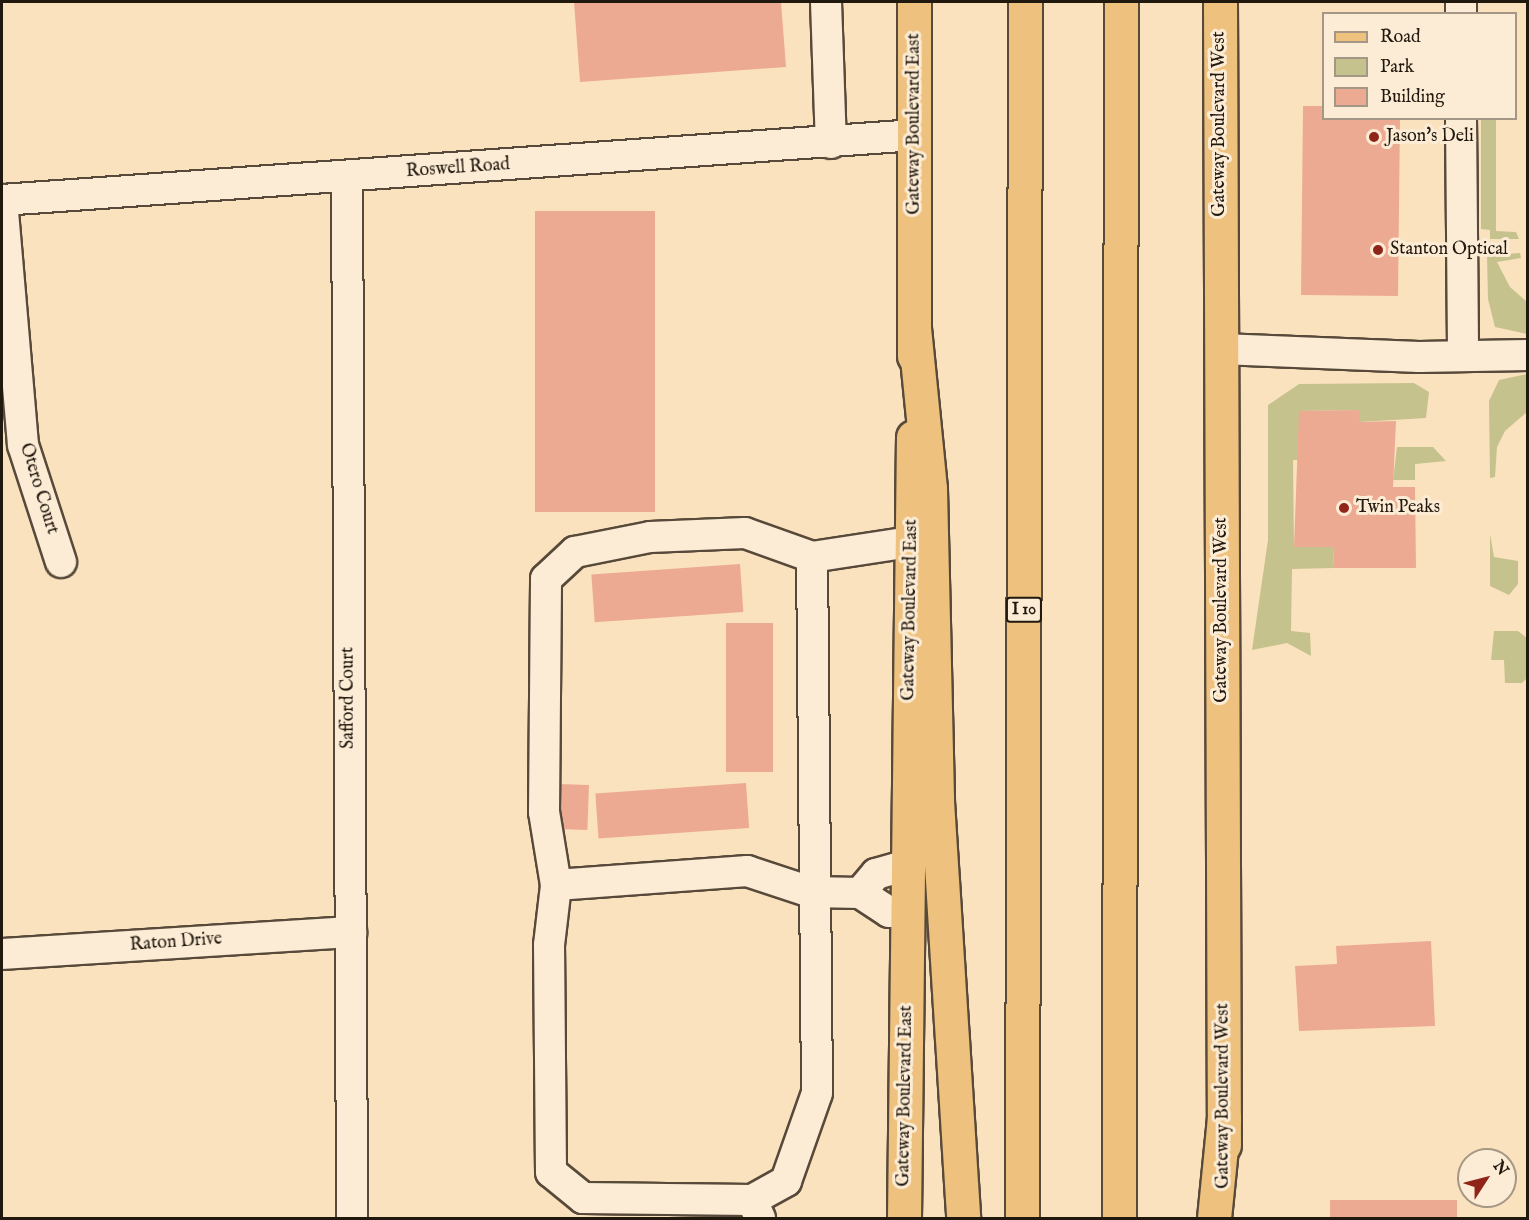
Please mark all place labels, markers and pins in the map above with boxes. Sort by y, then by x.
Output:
place label: Jason's Deli [1386,126,1474,148]
marker: Jason's Deli [1367,130,1381,144]
place label: Stanton Optical [1390,239,1508,261]
marker: Stanton Optical [1371,243,1385,257]
place label: Twin Peaks [1356,497,1440,519]
marker: Twin Peaks [1337,501,1351,515]

